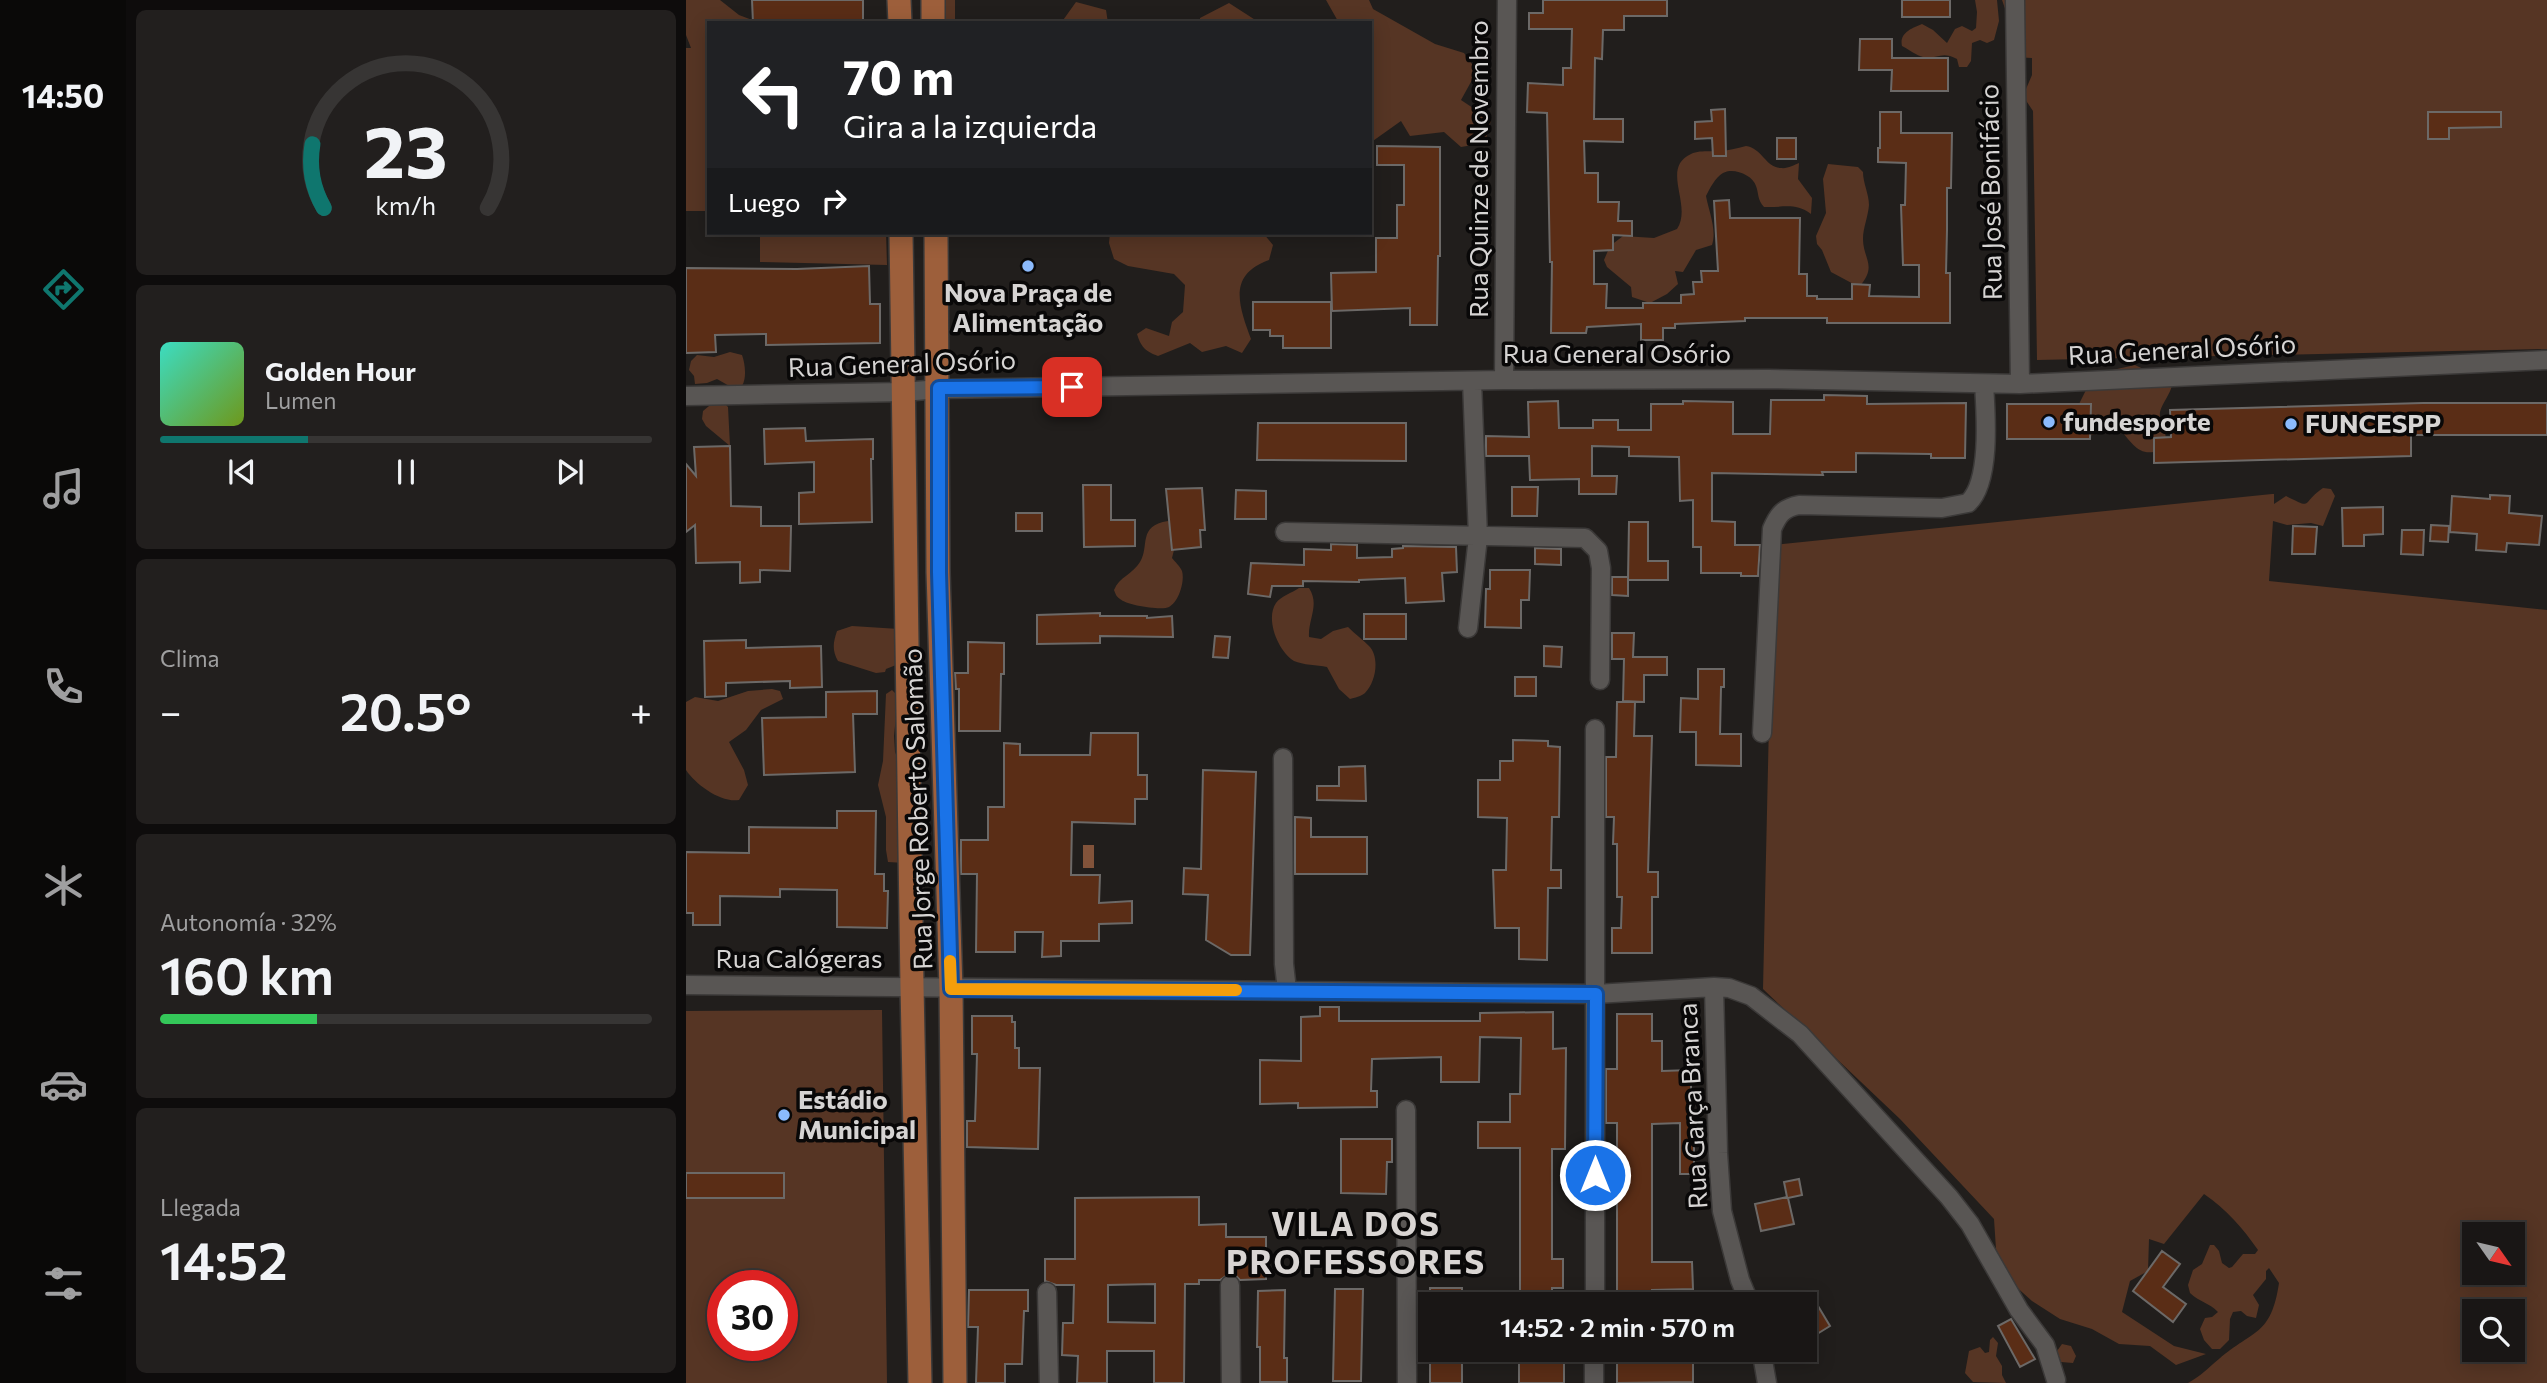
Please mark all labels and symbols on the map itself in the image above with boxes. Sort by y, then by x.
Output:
street label: Rua Quinze de Novembro [1462,20,1493,318]
street label: Rua José Bonifácio [1972,84,2007,300]
marker: Nova Praça de Alimentação [1020,258,1036,274]
place label: Nova Praça de Alimentação [944,276,1112,337]
street label: Rua General Osório [2067,327,2297,370]
street label: Rua General Osório [1503,337,1731,368]
street label: Rua General Osório [787,343,1017,382]
pin [1042,357,1102,417]
place label: fundesporte [2063,405,2211,436]
place label: FUNCESPP [2305,407,2441,438]
marker: fundesporte [2041,414,2057,430]
marker: FUNCESPP [2283,416,2299,432]
street label: Rua Jorge Roberto Salomão [895,648,938,970]
street label: Rua Calógeras [715,942,883,973]
street label: Rua Garça Branca [1671,1002,1712,1210]
place label: Estádio Municipal [798,1083,916,1144]
marker: Estádio Municipal [776,1107,792,1123]
position arrow [1558,1138,1632,1212]
district label: VILA DOS PROFESSORES [1226,1202,1486,1281]
north arrow [2462,1222,2525,1284]
speed limit sign: 30 [707,1270,798,1361]

